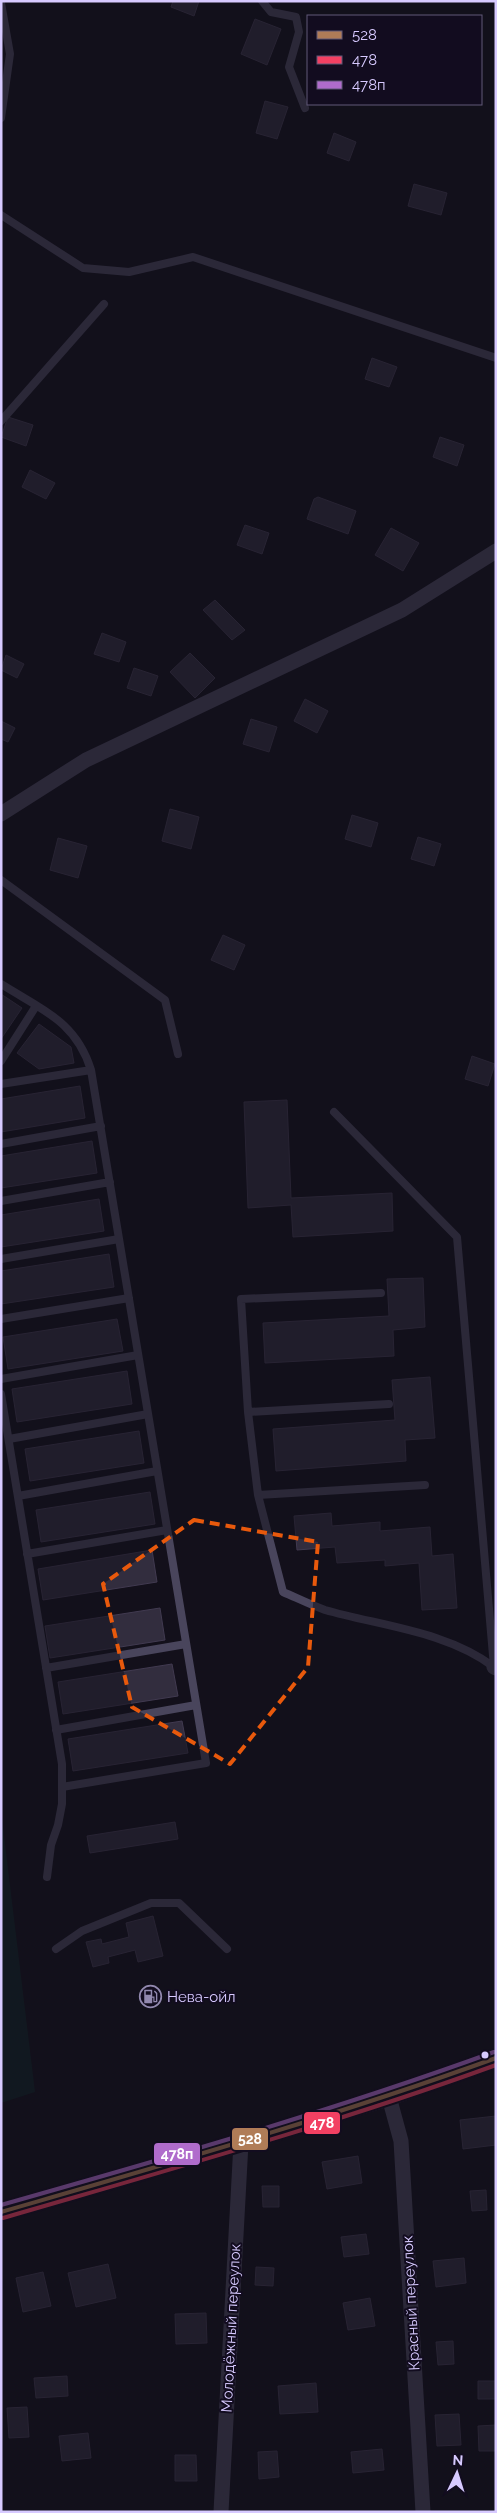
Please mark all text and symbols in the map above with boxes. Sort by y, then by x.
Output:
legend [307,15,482,105]
text: 528 [352,26,377,44]
text: 478 [352,51,377,69]
text: 478п [352,76,386,94]
fuel station icon: Нева-ойл [139,1985,163,2009]
place label: Нева-ойл [167,1988,236,2006]
unlabelled marker [480,2050,490,2060]
line badge: 478 [303,2111,341,2135]
text: 478 [310,2115,334,2131]
line badge: 528 [231,2127,269,2151]
text: 528 [238,2131,262,2147]
line badge: 478п [153,2142,201,2166]
text: 478п [161,2146,193,2162]
street label: Красный переулок [398,2235,424,2371]
street label: Молодёжный переулок [218,2243,244,2413]
north arrow [432,2448,482,2498]
text: N [452,2452,464,2468]

